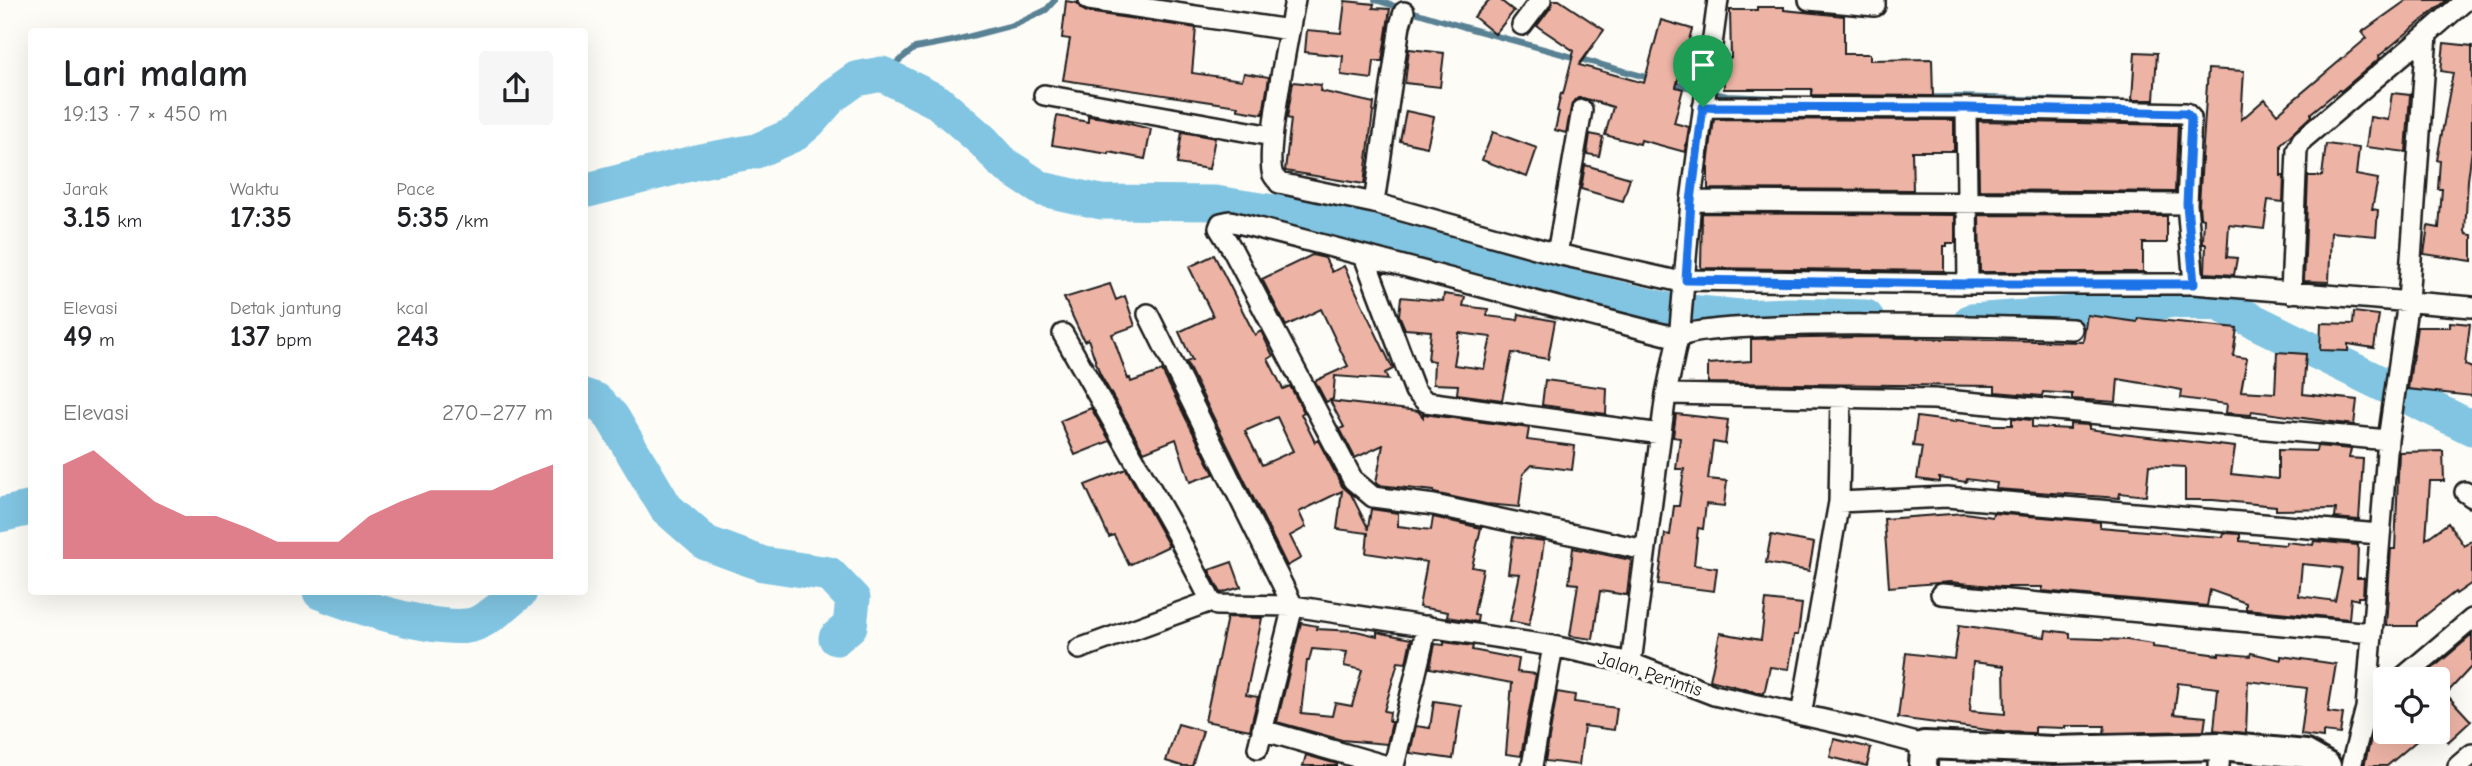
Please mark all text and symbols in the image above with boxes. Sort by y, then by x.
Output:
pin [1673,35,1733,107]
icon: arrive [1684,46,1722,84]
button: share [479,51,553,125]
text: Lari malam [63,52,248,96]
text: 19:13 · 7 × 450 m [63,100,228,127]
text: Jarak [63,178,108,200]
text: Waktu [230,178,279,200]
text: Pace [396,178,435,200]
text: 3.15 [63,200,111,235]
text: 17:35 [230,200,292,235]
text: 5:35 [396,200,449,235]
text: km [111,210,142,232]
text: /km [449,210,489,232]
text: Elevasi [63,297,118,319]
text: Detak jantung [230,297,342,319]
text: kcal [396,297,428,319]
text: 49 [63,319,93,354]
text: 137 [230,319,270,354]
text: 243 [396,319,439,354]
text: m [93,329,115,351]
text: bpm [270,329,312,351]
text: Elevasi [63,399,129,426]
text: 270–277 m [442,399,553,426]
street label: Jalan Perintis [1595,647,1705,701]
map controls [2373,667,2450,744]
button: locate [2373,667,2450,744]

